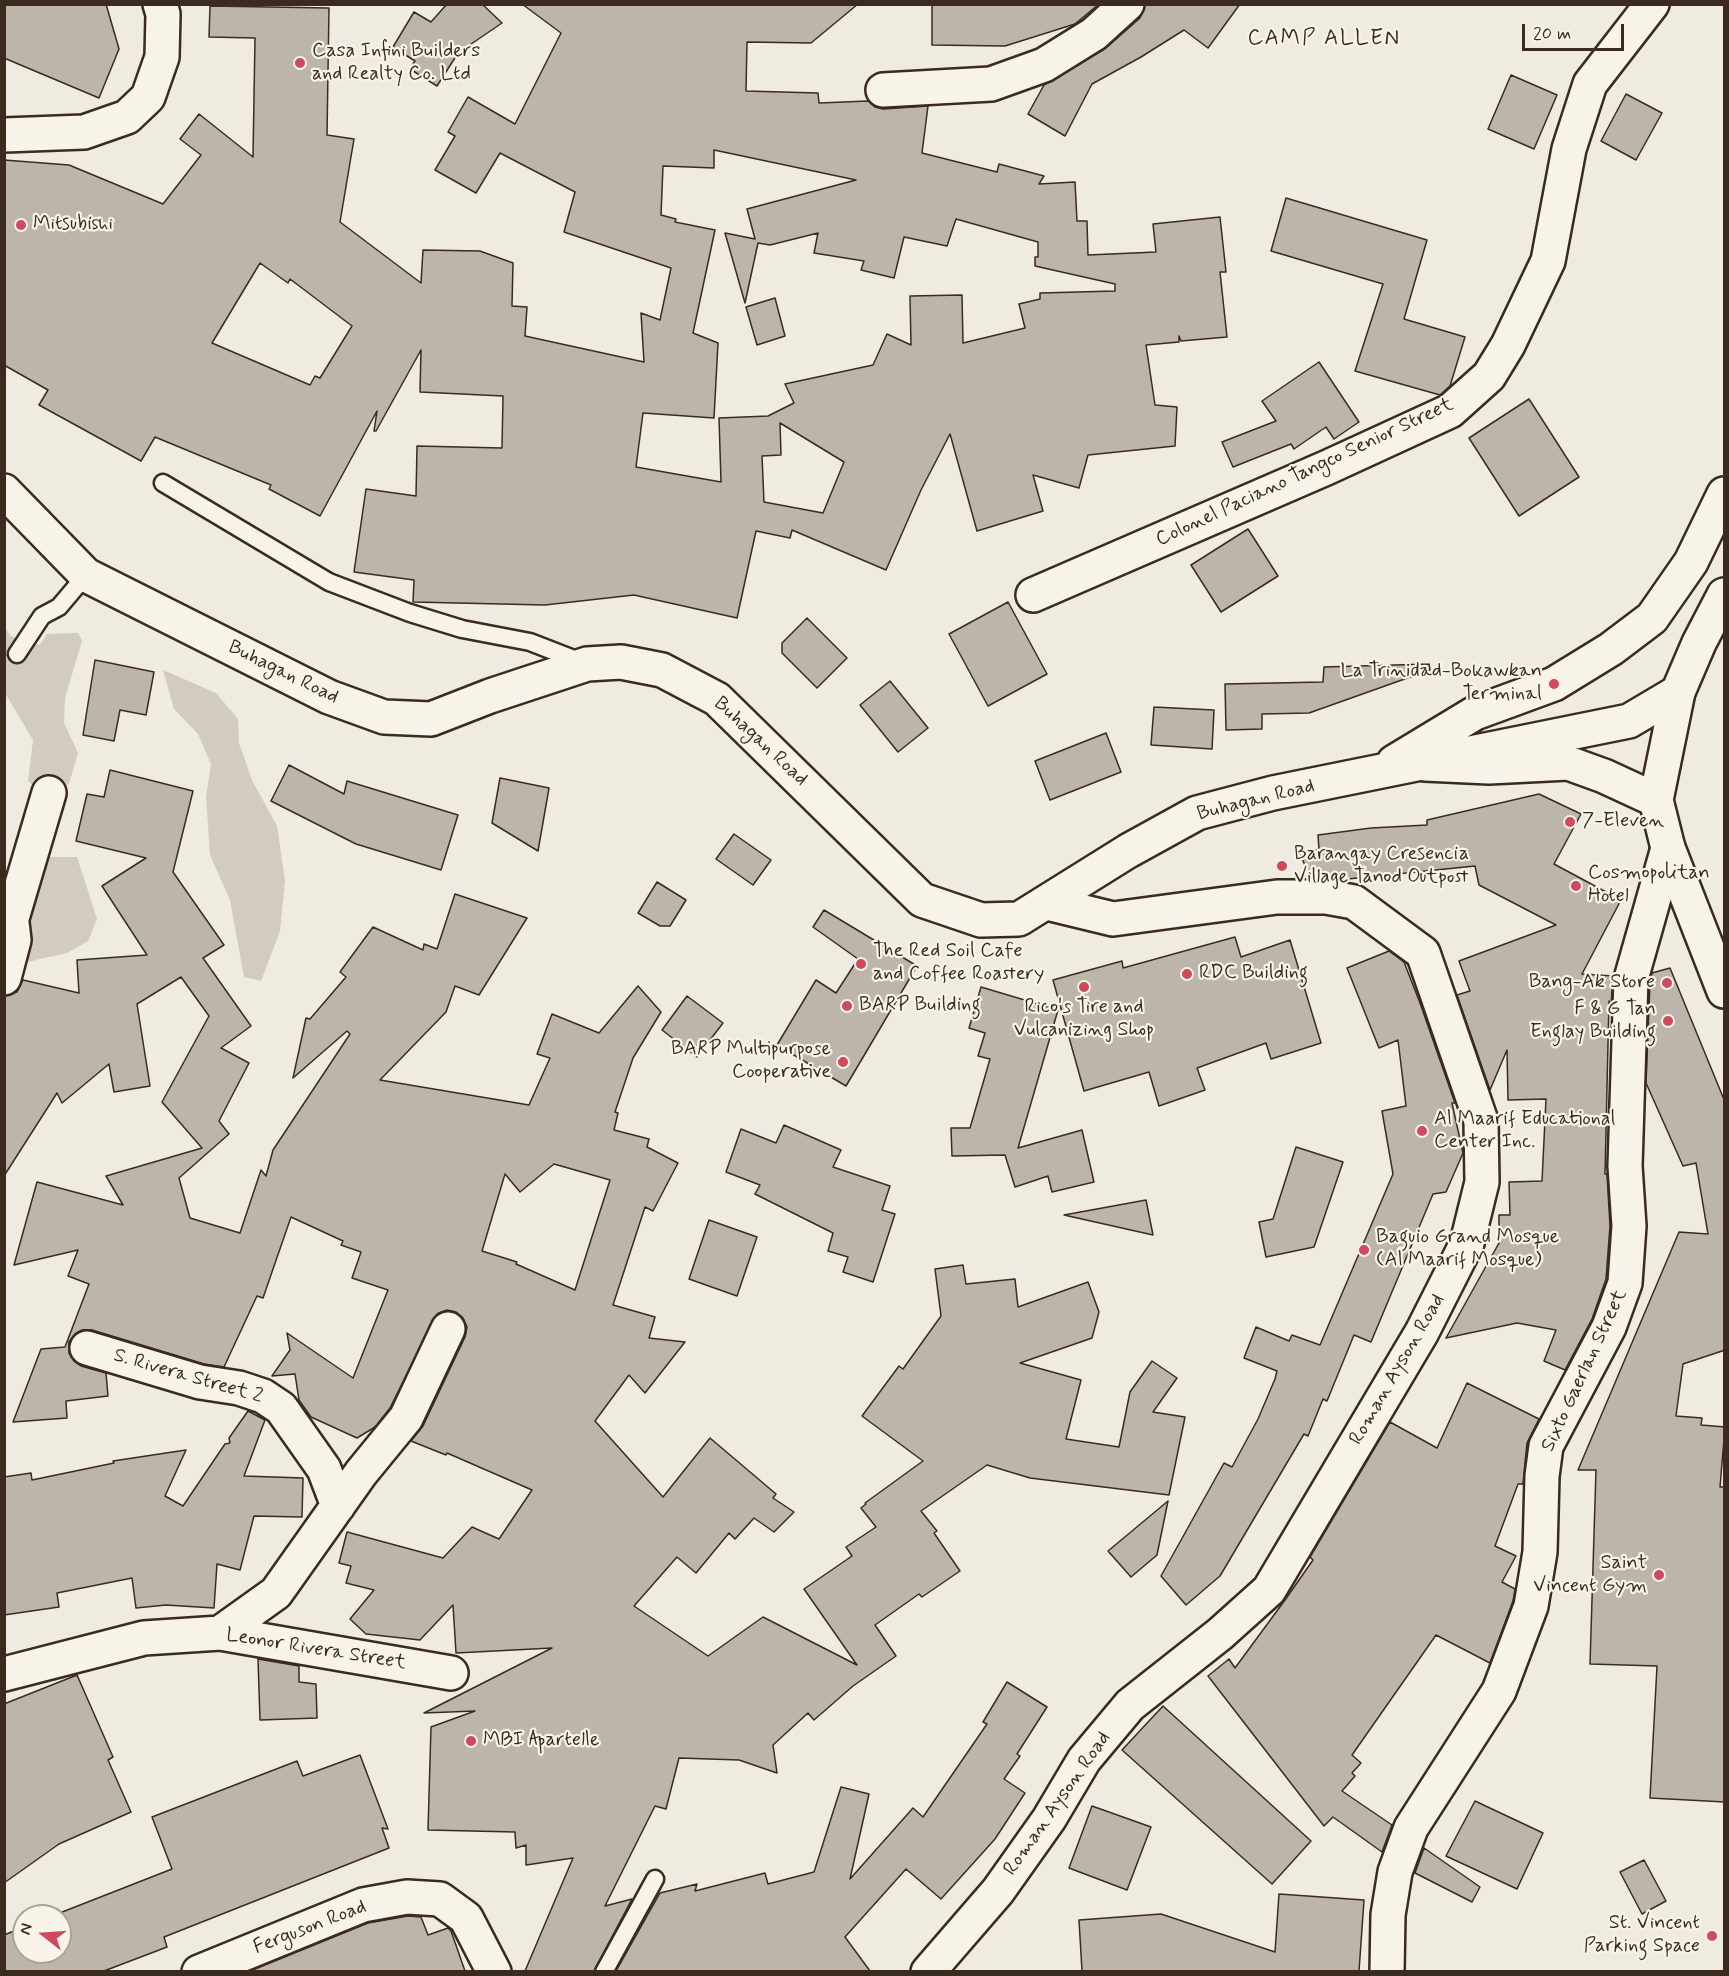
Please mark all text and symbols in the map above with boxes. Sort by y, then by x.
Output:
scale bar [1525,12,1627,50]
text: 20 m [1533,22,1571,46]
district label: CAMP ALLEN [1246,26,1402,52]
place label: Casa Infini Builders and Realty Co. Ltd [312,40,480,87]
marker: Casa Infini Builders and Realty Co. Ltd [293,56,307,70]
place label: Mitsubishi [33,213,113,237]
marker: Mitsubishi [14,218,28,232]
street label: Colonel Paciano Tangco Senior Street [1153,393,1457,553]
street label: Buhagan Road [224,636,342,710]
place label: La Trinidad-Bokawkan Terminal [1340,660,1542,707]
marker: La Trinidad-Bokawkan Terminal [1547,677,1561,691]
street label: Buhagan Road [708,692,812,792]
street label: Buhagan Road [1195,775,1317,827]
place label: 7-Eleven [1582,810,1664,834]
marker: 7-Eleven [1563,815,1577,829]
place label: Barangay Cresencia Village Tanod Outpost [1294,843,1469,890]
marker: Barangay Cresencia Village Tanod Outpost [1275,859,1289,873]
place label: Cosmopolitan Hotel [1588,862,1710,909]
marker: Cosmopolitan Hotel [1569,879,1583,893]
place label: The Red Soil Cafe and Coffee Roastery [873,940,1044,987]
marker: The Red Soil Cafe and Coffee Roastery [854,957,868,971]
place label: RDC Building [1199,962,1308,986]
marker: RDC Building [1180,967,1194,981]
place label: Bang-Ak Store [1529,971,1655,995]
marker: Bang-Ak Store [1660,976,1674,990]
marker: Rico's Tire and Vulcanizing Shop [1077,980,1091,994]
place label: BARP Building [859,994,981,1018]
place label: Rico's Tire and Vulcanizing Shop [1014,996,1154,1043]
place label: F & G Tan Englay Building [1530,998,1656,1045]
marker: BARP Building [840,999,854,1013]
marker: F & G Tan Englay Building [1661,1014,1675,1028]
place label: BARP Multipurpose Cooperative [671,1038,831,1085]
marker: BARP Multipurpose Cooperative [836,1055,850,1069]
place label: Al Maarif Educational Center Inc. [1434,1108,1615,1155]
marker: Al Maarif Educational Center Inc. [1415,1124,1429,1138]
place label: Baguio Grand Mosque (Al Maarif Mosque) [1376,1226,1559,1273]
marker: Baguio Grand Mosque (Al Maarif Mosque) [1357,1243,1371,1257]
street label: Sixto Gaerlan Street [1537,1286,1633,1456]
street label: Roman Ayson Road [1345,1290,1451,1450]
street label: S. Rivera Street 2 [111,1344,265,1410]
place label: Saint Vincent Gym [1533,1552,1647,1599]
marker: Saint Vincent Gym [1652,1568,1666,1582]
street label: Leonor Rivera Street [224,1624,408,1676]
street label: Roman Ayson Road [999,1727,1117,1881]
place label: MBI Apartelle [483,1729,599,1753]
marker: MBI Apartelle [464,1734,478,1748]
street label: Ferguson Road [250,1895,370,1961]
north arrow [12,1904,72,1964]
place label: St. Vincent Parking Space [1584,1912,1700,1959]
text: N [15,1921,38,1937]
marker: St. Vincent Parking Space [1705,1929,1719,1943]

